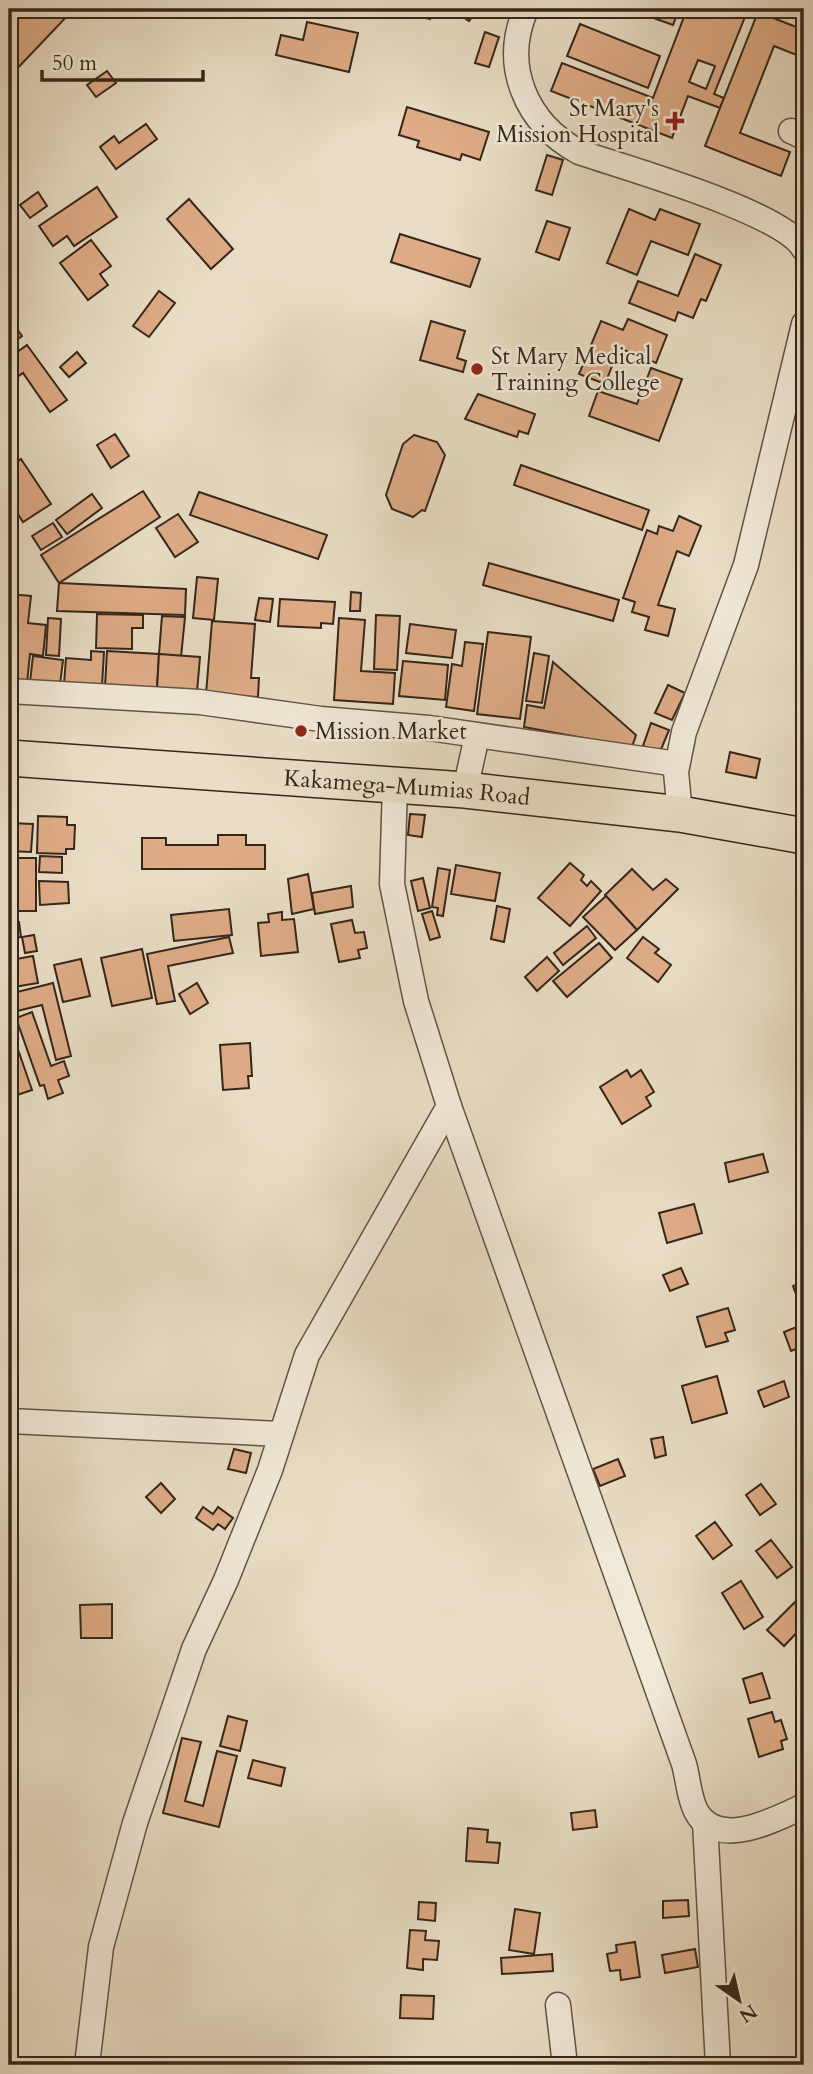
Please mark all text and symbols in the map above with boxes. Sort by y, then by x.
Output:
scale bar [42,38,203,82]
text: 50 m [52,49,97,78]
place label: St Mary's Mission Hospital [496,93,659,150]
marker: St Mary's Mission Hospital [665,111,685,131]
place label: St Mary Medical Training College [491,341,660,398]
marker: St Mary Medical Training College [469,361,485,377]
place label: Mission Market [315,716,467,747]
marker: Mission Market [293,723,309,739]
street label: Kakamega-Mumias Road [283,762,532,813]
north arrow [704,1966,774,2036]
text: N [733,1998,762,2029]

